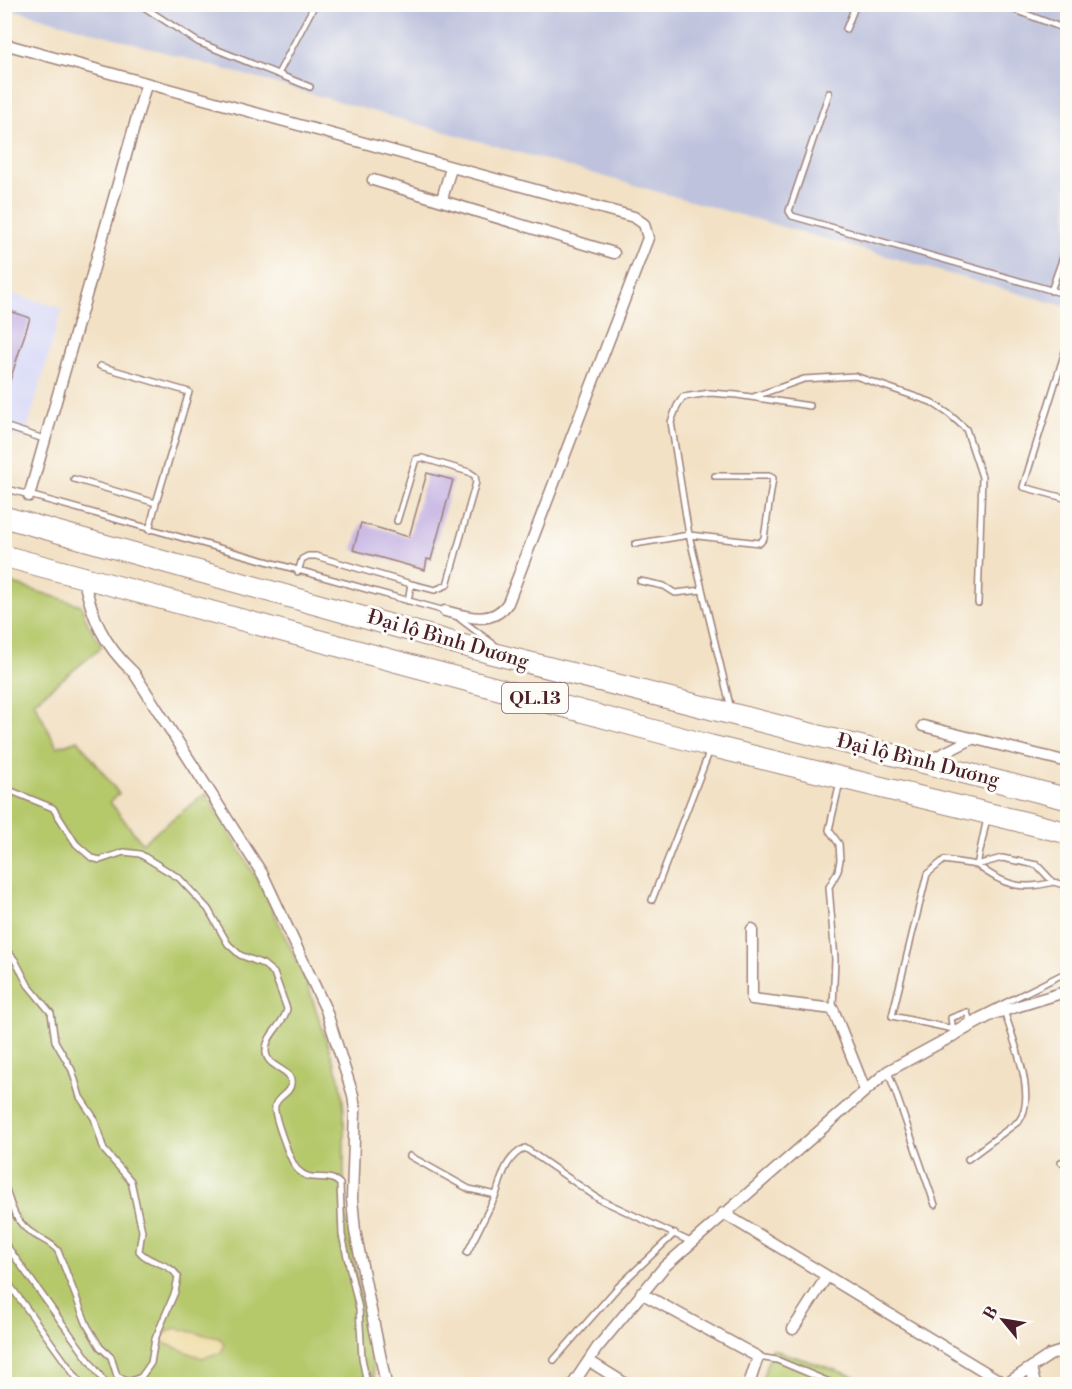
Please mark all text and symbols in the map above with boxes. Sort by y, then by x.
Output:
street label: Đại lộ Bình Dương [364,605,532,675]
road number: QL.13 [502,683,568,713]
street label: Đại lộ Bình Dương [834,729,1003,793]
north arrow [973,1290,1033,1350]
text: B [979,1303,1003,1323]

